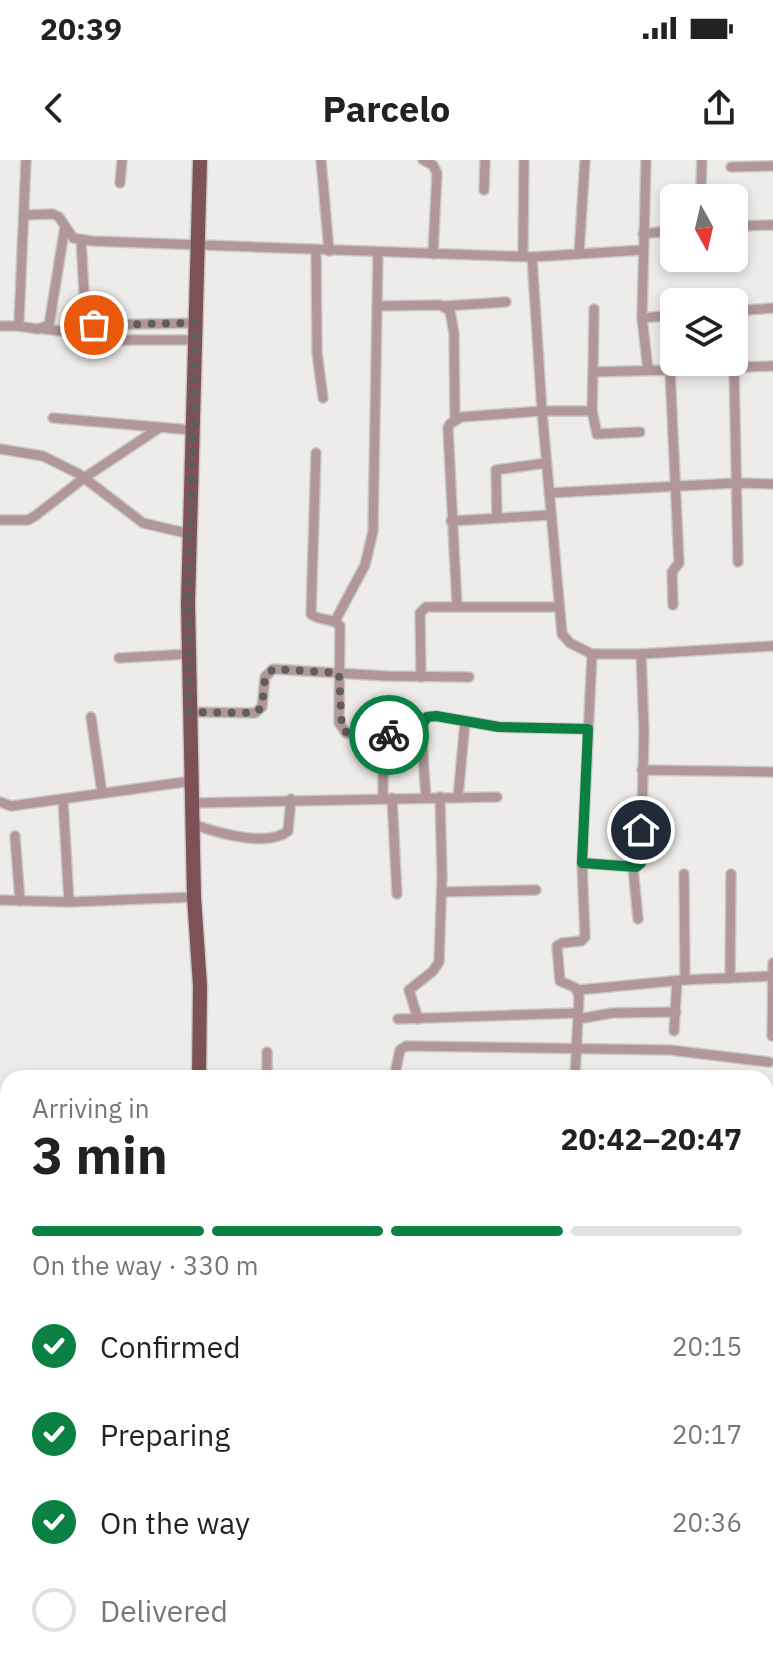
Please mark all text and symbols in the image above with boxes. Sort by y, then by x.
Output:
text: 20:39 [40,9,122,48]
text: Parcelo [323,85,450,132]
icon: back [32,86,76,130]
icon: share [697,86,741,130]
north arrow [660,184,748,272]
map controls [660,184,748,376]
button: layers [660,288,748,376]
pin [60,291,128,359]
icon: bag [72,303,116,347]
courier [349,695,429,775]
icon: bike [367,713,411,757]
pin [607,796,675,864]
icon: home [619,808,663,852]
text: Arriving in [32,1091,149,1125]
text: 20:42–20:47 [561,1119,742,1158]
text: 3 min [32,1121,168,1188]
text: On the way · 330 m [32,1248,258,1282]
icon: check [32,1324,76,1368]
text: Confirmed [100,1327,241,1366]
text: 20:15 [672,1329,742,1363]
icon: check [32,1412,76,1456]
text: Preparing [100,1415,230,1454]
text: 20:17 [672,1417,742,1451]
icon: check [32,1500,76,1544]
text: On the way [100,1503,250,1542]
text: 20:36 [672,1505,742,1539]
text: Delivered [100,1591,228,1630]

